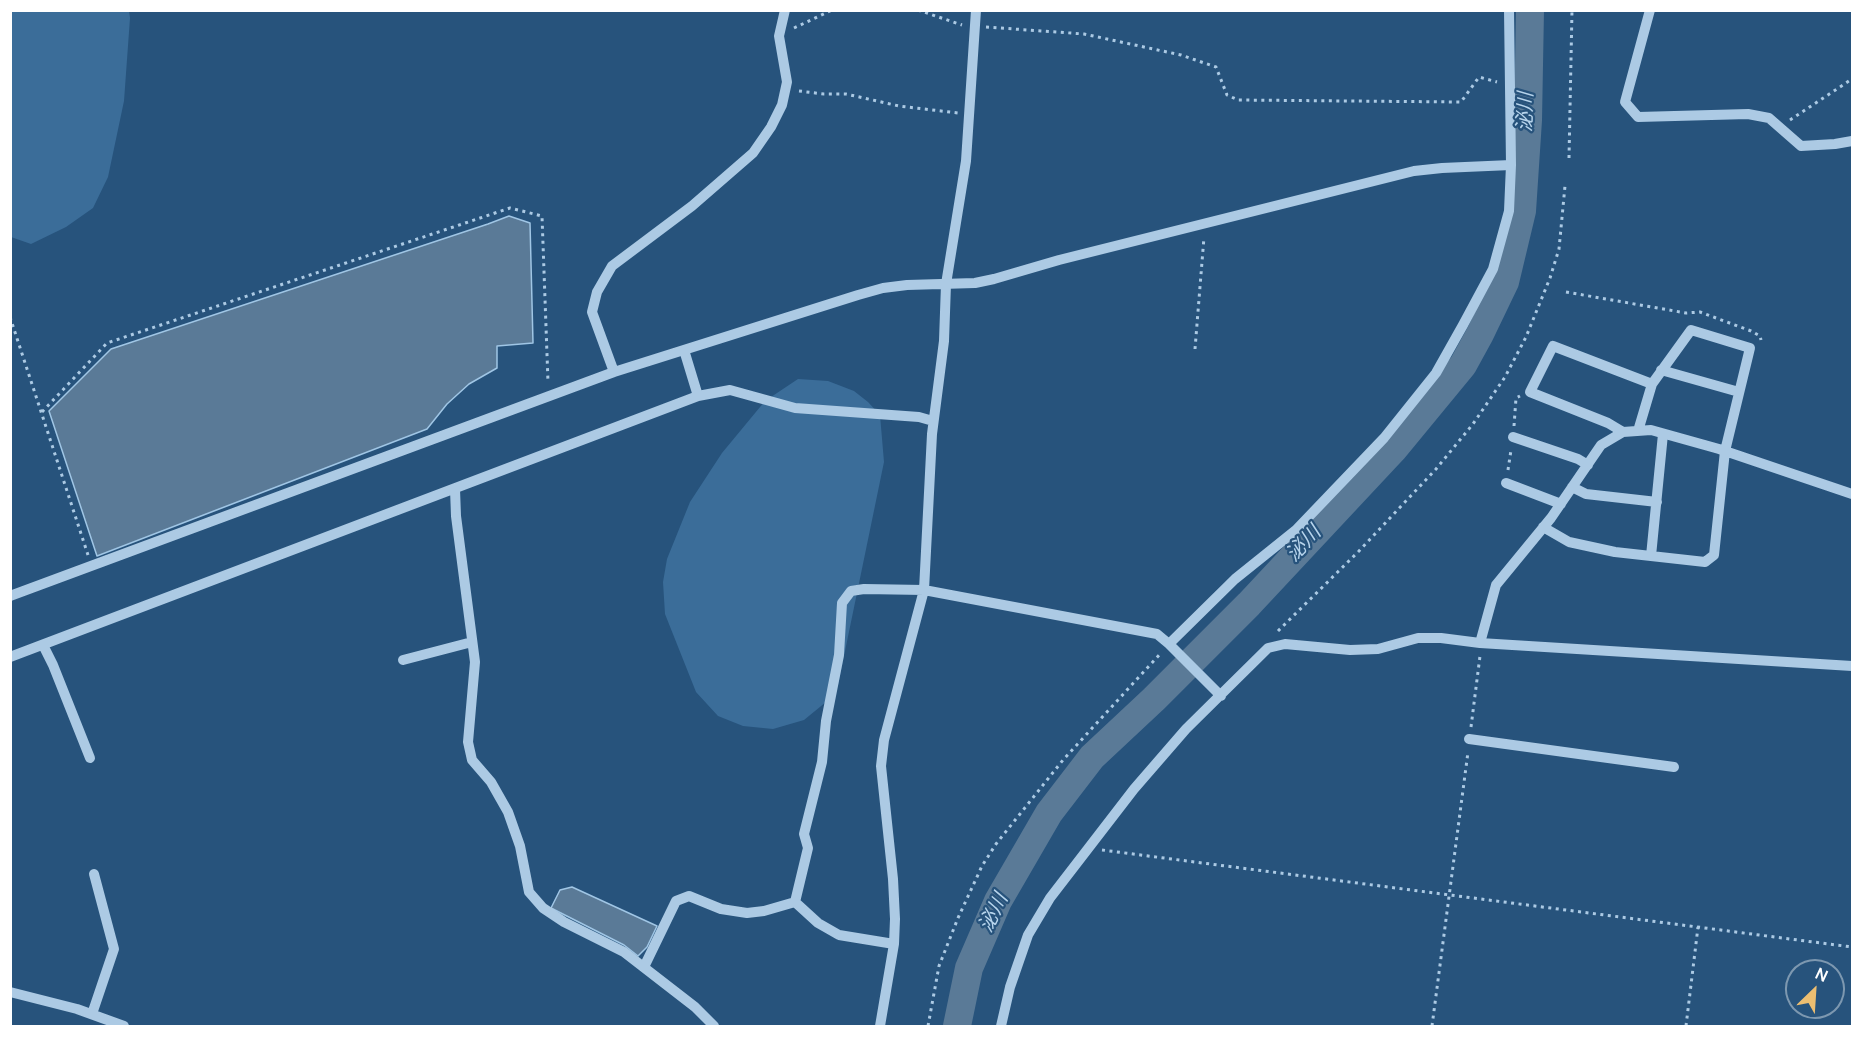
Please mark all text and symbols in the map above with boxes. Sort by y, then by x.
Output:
water label: 泌川 [1513,92,1539,132]
water label: 泌川 [1282,521,1326,567]
water label: 泌川 [974,890,1014,936]
north arrow [1785,959,1845,1019]
text: N [1812,962,1832,987]

